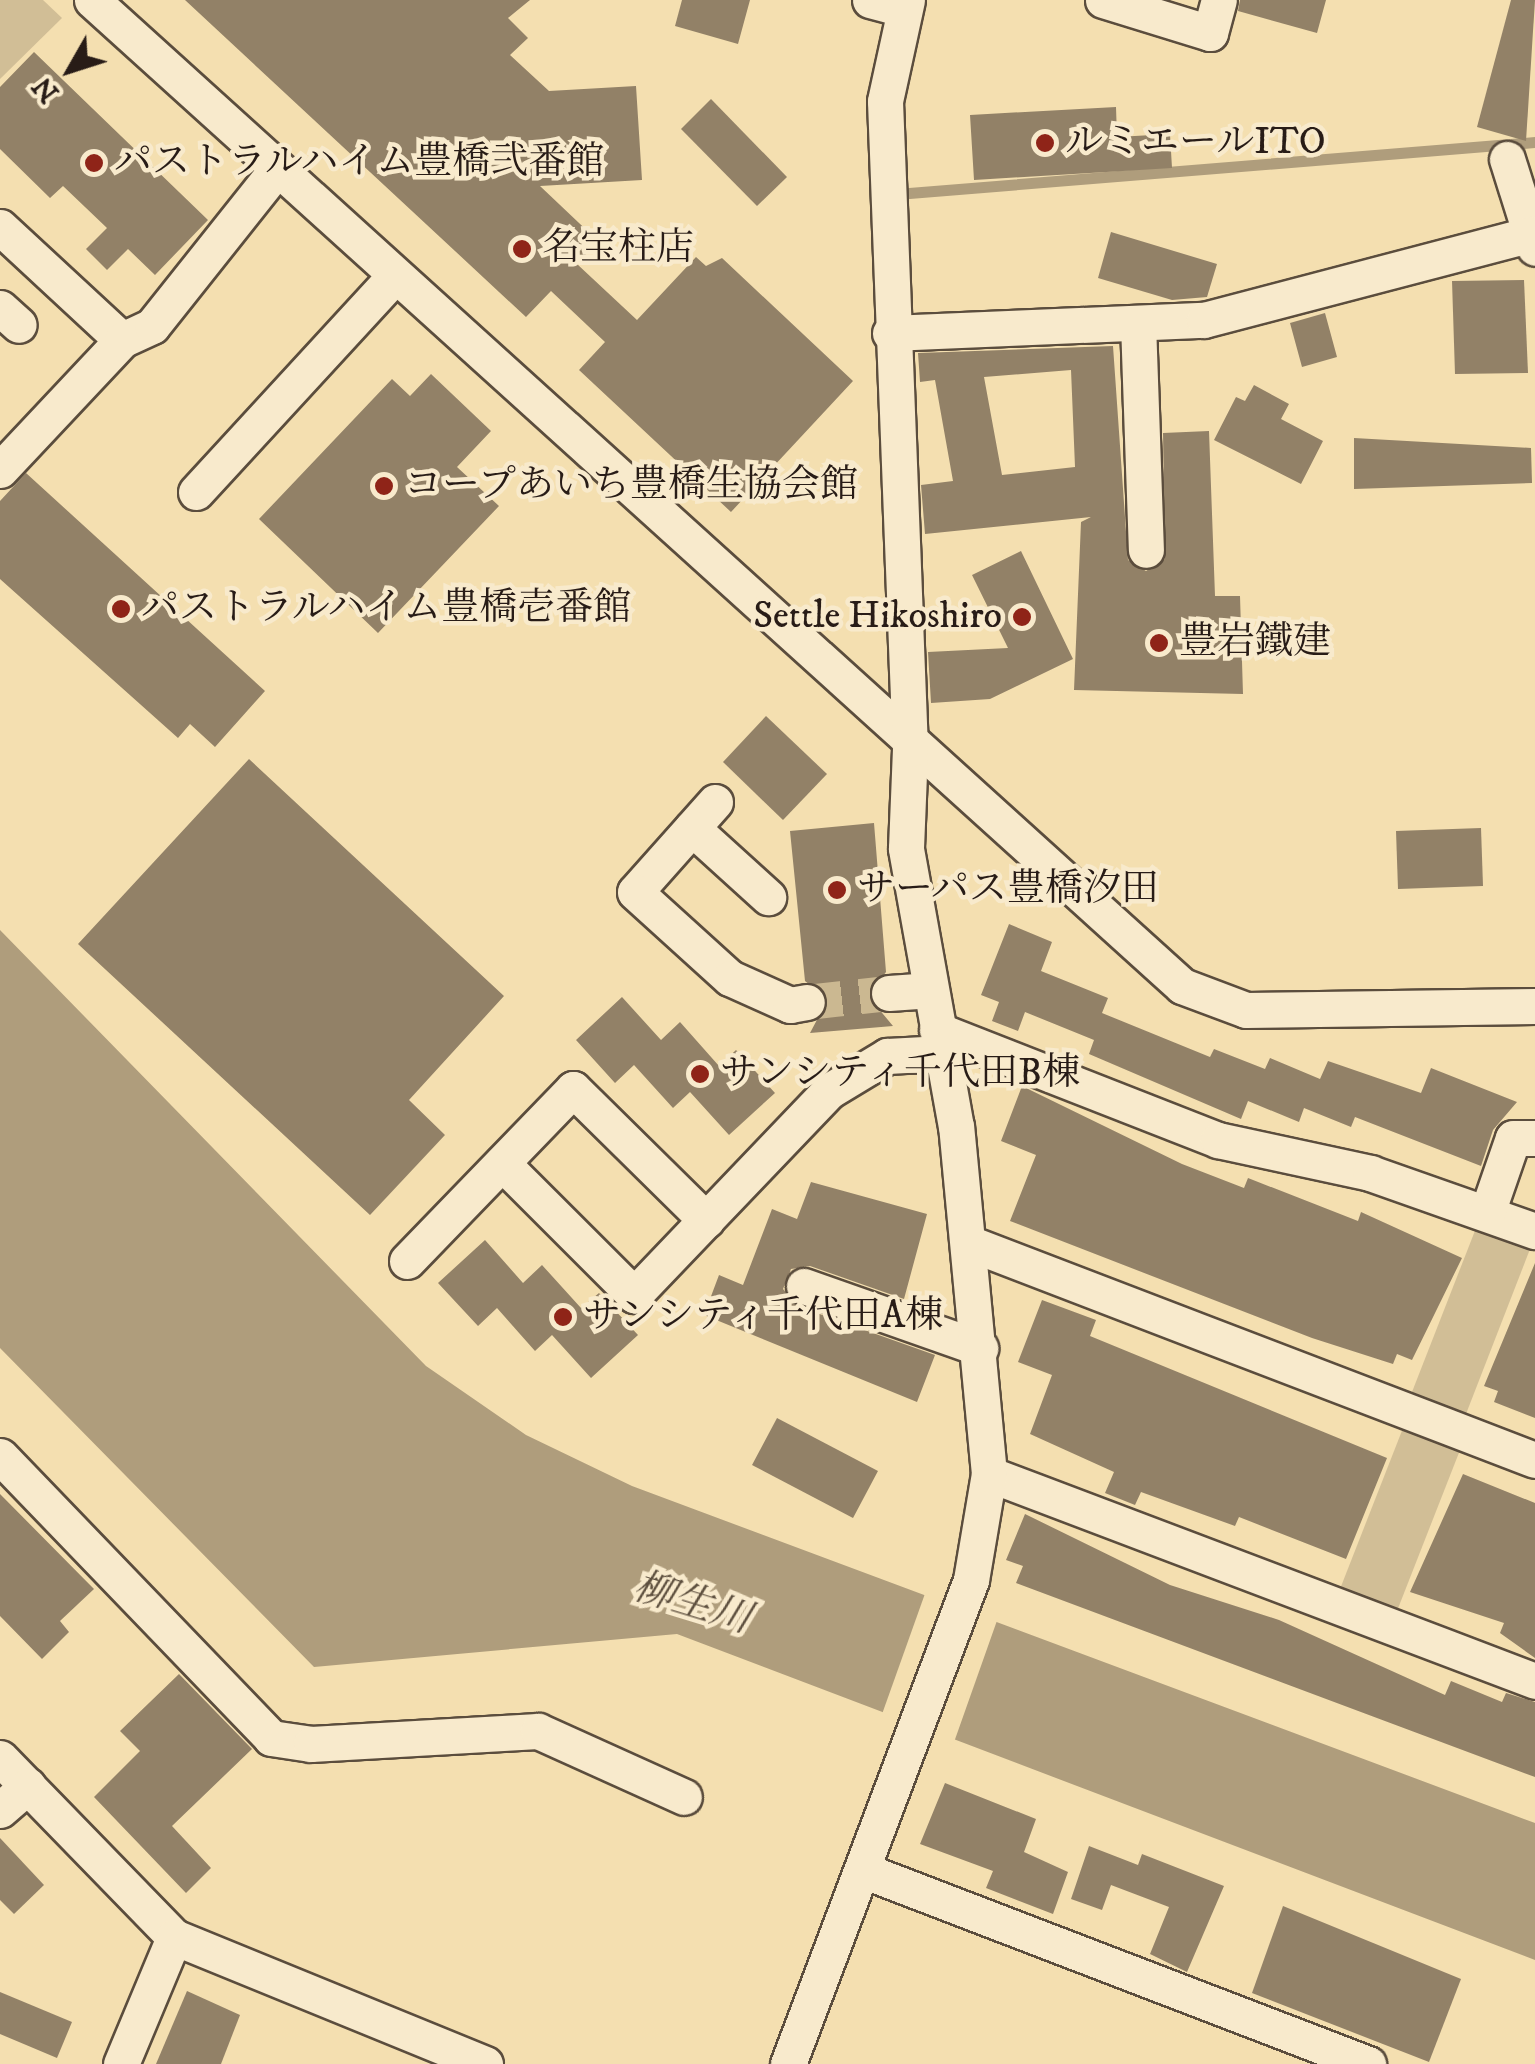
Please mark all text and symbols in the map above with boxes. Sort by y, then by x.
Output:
north arrow [20,20,120,120]
text: N [25,69,67,109]
place label: ルミエールITO [1065,120,1326,166]
marker: ルミエールITO [1034,132,1056,154]
place label: パストラルハイム豊橋弐番館 [114,140,608,186]
marker: パストラルハイム豊橋弐番館 [83,152,105,174]
place label: 名宝柱店 [542,226,694,272]
marker: 名宝柱店 [511,238,533,260]
place label: コープあいち豊橋生協会館 [404,463,860,509]
marker: コープあいち豊橋生協会館 [373,475,395,497]
place label: パストラルハイム豊橋壱番館 [141,586,635,632]
place label: Settle Hikoshiro [753,594,1002,640]
marker: パストラルハイム豊橋壱番館 [110,598,132,620]
marker: Settle Hikoshiro [1011,606,1033,628]
place label: 豊岩鐵建 [1179,620,1331,666]
marker: 豊岩鐵建 [1148,632,1170,654]
place label: サーパス豊橋汐田 [857,867,1161,913]
marker: サーパス豊橋汐田 [826,879,848,901]
place label: サンシティ千代田B棟 [720,1051,1086,1097]
marker: サンシティ千代田B棟 [689,1063,711,1085]
place label: サンシティ千代田A棟 [583,1294,949,1340]
marker: サンシティ千代田A棟 [552,1306,574,1328]
water label: 柳生川 [628,1564,756,1644]

